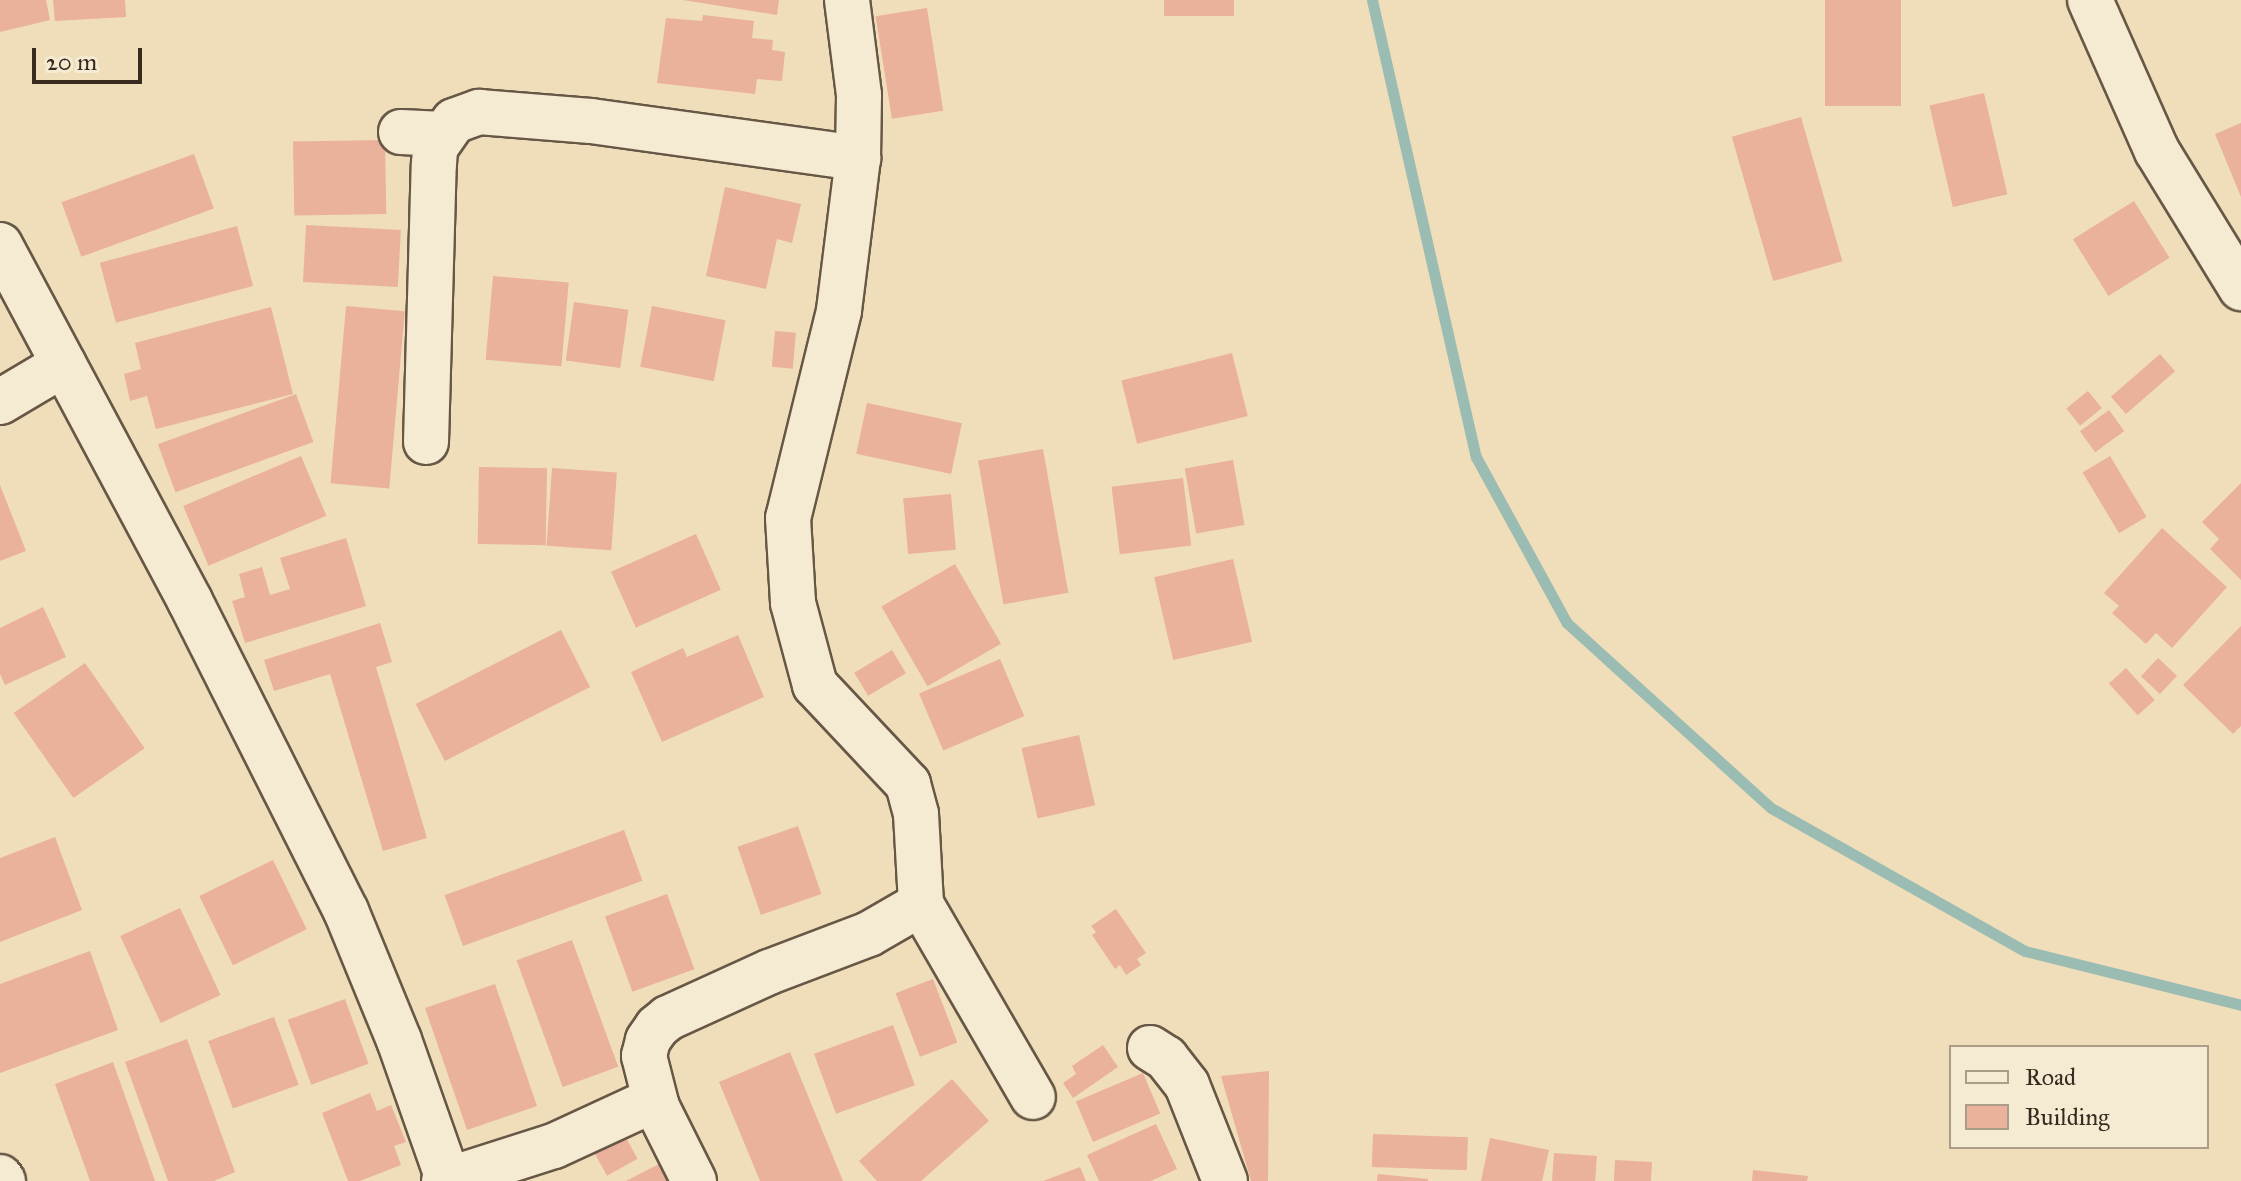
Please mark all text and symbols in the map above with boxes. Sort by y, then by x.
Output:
scale bar [36,32,146,82]
text: 20 m [46,47,97,77]
legend [1949,1045,2209,1149]
text: Road [2025,1062,2076,1092]
text: Building [2025,1102,2110,1132]

